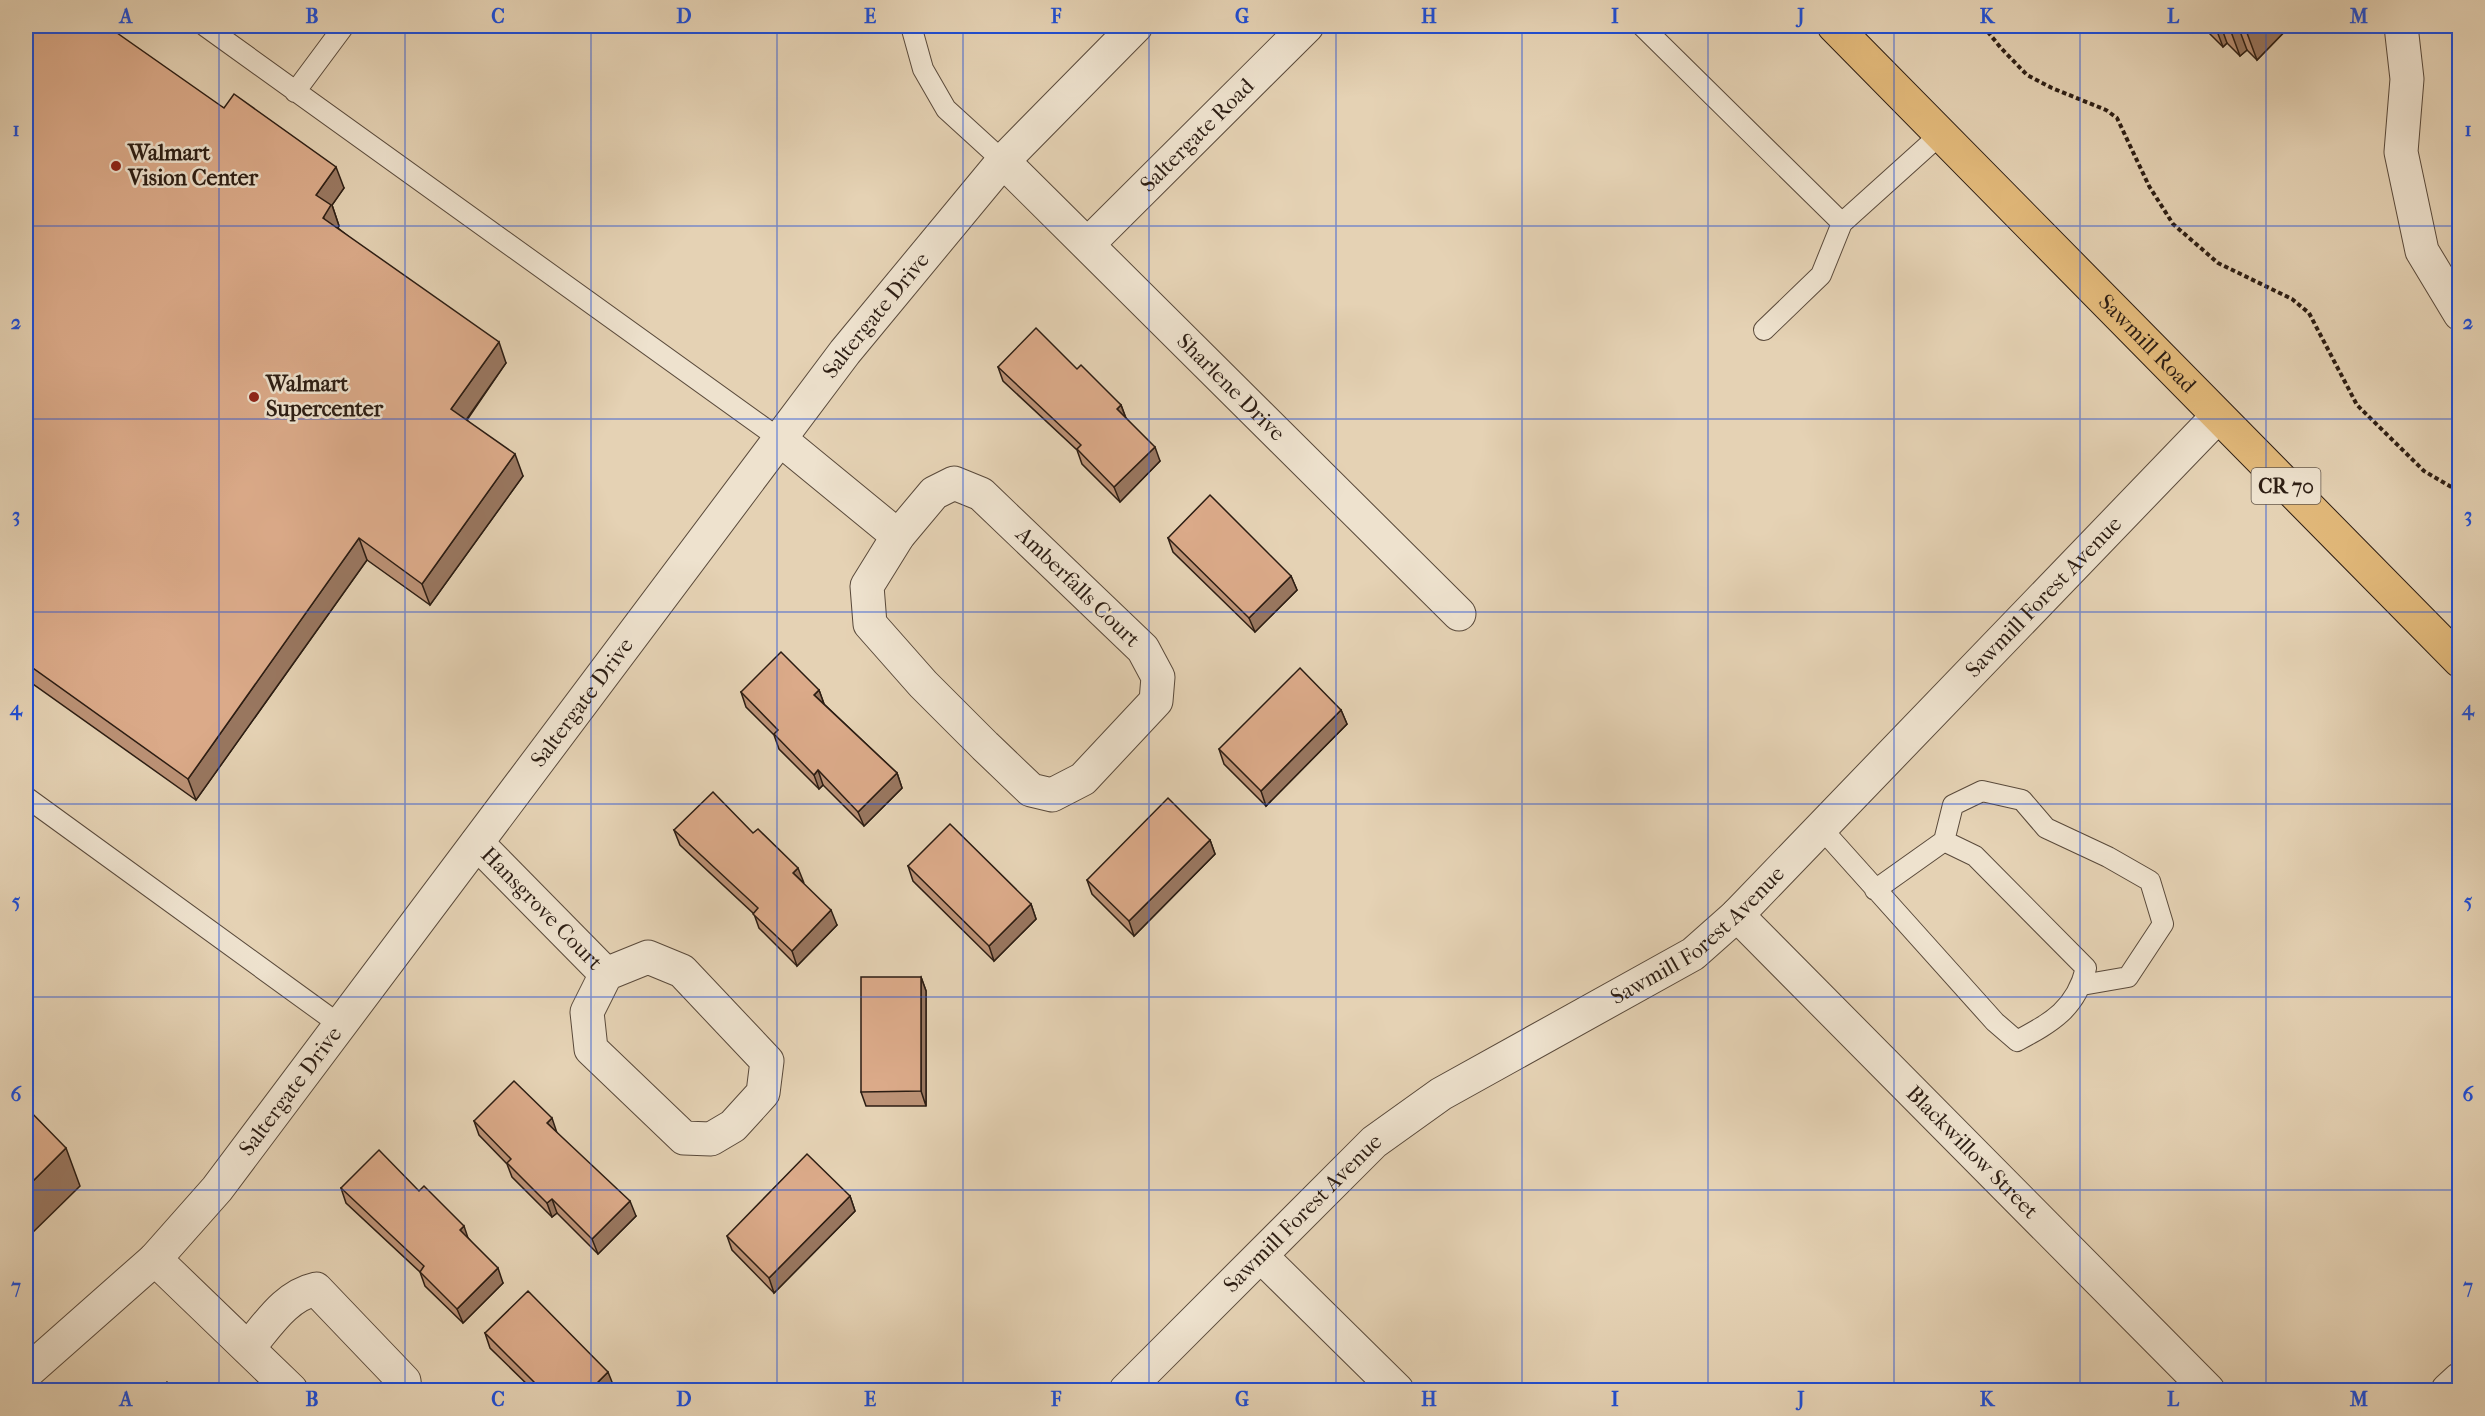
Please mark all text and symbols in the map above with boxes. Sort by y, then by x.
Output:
text: A [118,5,134,28]
text: B [305,5,319,28]
text: C [491,5,505,28]
text: D [676,5,692,28]
text: E [864,5,876,28]
text: F [1050,5,1062,28]
text: G [1235,5,1249,28]
text: H [1421,5,1437,28]
text: I [1611,5,1619,28]
text: J [1795,5,1805,28]
text: K [1980,5,1996,28]
text: L [2167,5,2180,28]
text: M [2349,5,2369,28]
street label: Saltergate Road [1135,73,1260,197]
text: 1 [12,118,20,141]
text: 1 [2464,118,2472,141]
place label: Walmart Vision Center [127,140,259,191]
marker: Walmart Vision Center [109,159,123,173]
street label: Saltergate Drive [817,247,935,383]
street label: Sawmill Road [2093,289,2202,399]
text: 2 [11,311,21,334]
text: 2 [2463,311,2473,334]
street label: Sharlene Drive [1171,328,1290,447]
place label: Walmart Supercenter [265,371,384,422]
marker: Walmart Supercenter [247,390,261,404]
road number: CR 70 [2252,468,2320,504]
text: 3 [12,504,20,527]
text: 3 [2464,504,2472,527]
street label: Sawmill Forest Avenue [1960,511,2127,683]
street label: Amberfalls Court [1010,521,1145,653]
street label: Saltergate Drive [525,633,639,772]
text: 4 [9,697,23,721]
text: 4 [2461,697,2475,721]
street label: Hansgrove Court [475,842,608,976]
street label: Sawmill Forest Avenue [1606,861,1790,1010]
text: 5 [12,890,21,913]
text: 5 [2464,890,2473,913]
street label: Saltergate Drive [234,1021,347,1161]
street label: Blackwillow Street [1901,1080,2044,1224]
text: 6 [11,1083,23,1106]
text: 6 [2463,1083,2475,1106]
street label: Sawmill Forest Avenue [1218,1128,1387,1298]
text: 7 [10,1275,21,1298]
text: 7 [2462,1275,2473,1298]
text: A [118,1388,134,1411]
text: B [305,1388,319,1411]
text: C [491,1388,505,1411]
text: D [676,1388,692,1411]
text: E [864,1388,876,1411]
text: F [1050,1388,1062,1411]
text: G [1235,1388,1249,1411]
text: H [1421,1388,1437,1411]
text: I [1611,1388,1619,1411]
text: J [1795,1388,1805,1411]
text: K [1980,1388,1996,1411]
text: L [2167,1388,2180,1411]
text: M [2349,1388,2369,1411]

